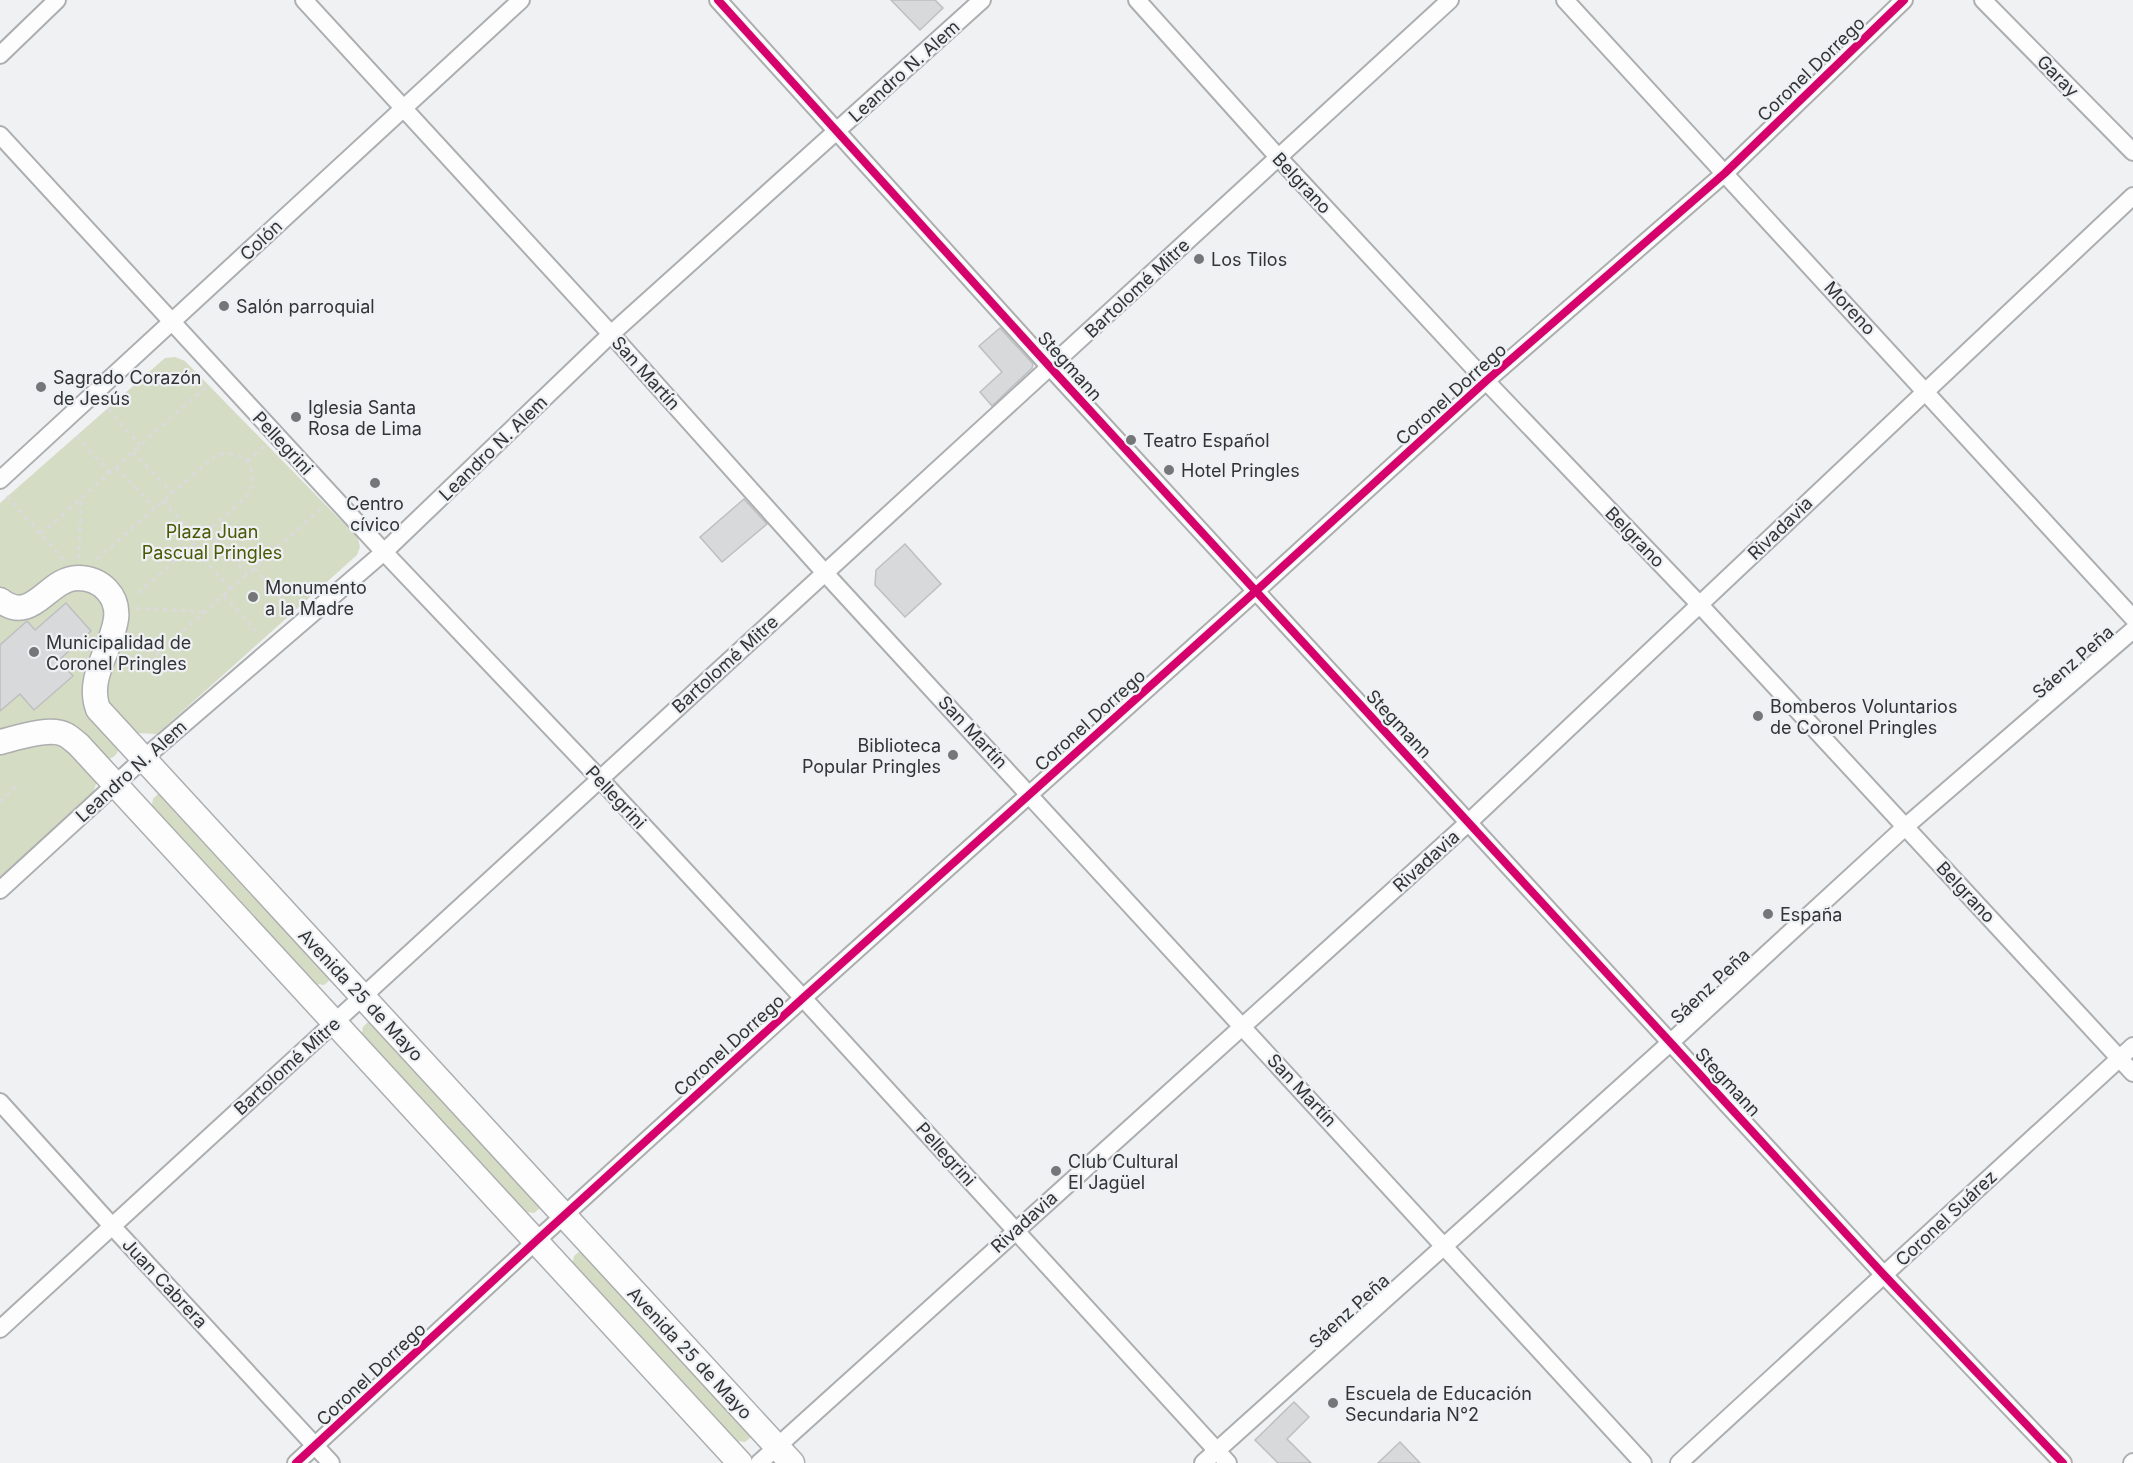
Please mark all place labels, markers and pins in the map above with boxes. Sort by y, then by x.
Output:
place label: Los Tilos [1211,249,1287,270]
marker: Los Tilos [1192,252,1206,266]
place label: Salón parroquial [236,296,375,317]
marker: Salón parroquial [217,299,231,313]
place label: Sagrado Corazón de Jesús [53,367,201,409]
marker: Sagrado Corazón de Jesús [34,380,48,394]
place label: Iglesia Santa Rosa de Lima [308,397,422,439]
marker: Iglesia Santa Rosa de Lima [289,410,303,424]
place label: Teatro Español [1143,430,1270,451]
marker: Teatro Español [1124,433,1138,447]
place label: Hotel Pringles [1181,460,1300,481]
marker: Hotel Pringles [1162,463,1176,477]
marker: Centro cívico [368,476,382,490]
place label: Centro cívico [346,493,404,535]
place label: Monumento a la Madre [265,577,367,619]
marker: Monumento a la Madre [246,590,260,604]
place label: Municipalidad de Coronel Pringles [46,632,191,674]
marker: Municipalidad de Coronel Pringles [27,645,41,659]
place label: Bomberos Voluntarios de Coronel Pringles [1770,696,1957,738]
marker: Bomberos Voluntarios de Coronel Pringles [1751,709,1765,723]
place label: Biblioteca Popular Pringles [802,735,941,777]
marker: Biblioteca Popular Pringles [946,748,960,762]
place label: España [1780,904,1842,925]
marker: España [1761,907,1775,921]
place label: Club Cultural El Jagüel [1068,1151,1178,1193]
marker: Club Cultural El Jagüel [1049,1164,1063,1178]
place label: Escuela de Educación Secundaria N°2 [1345,1383,1532,1425]
marker: Escuela de Educación Secundaria N°2 [1326,1396,1340,1410]

